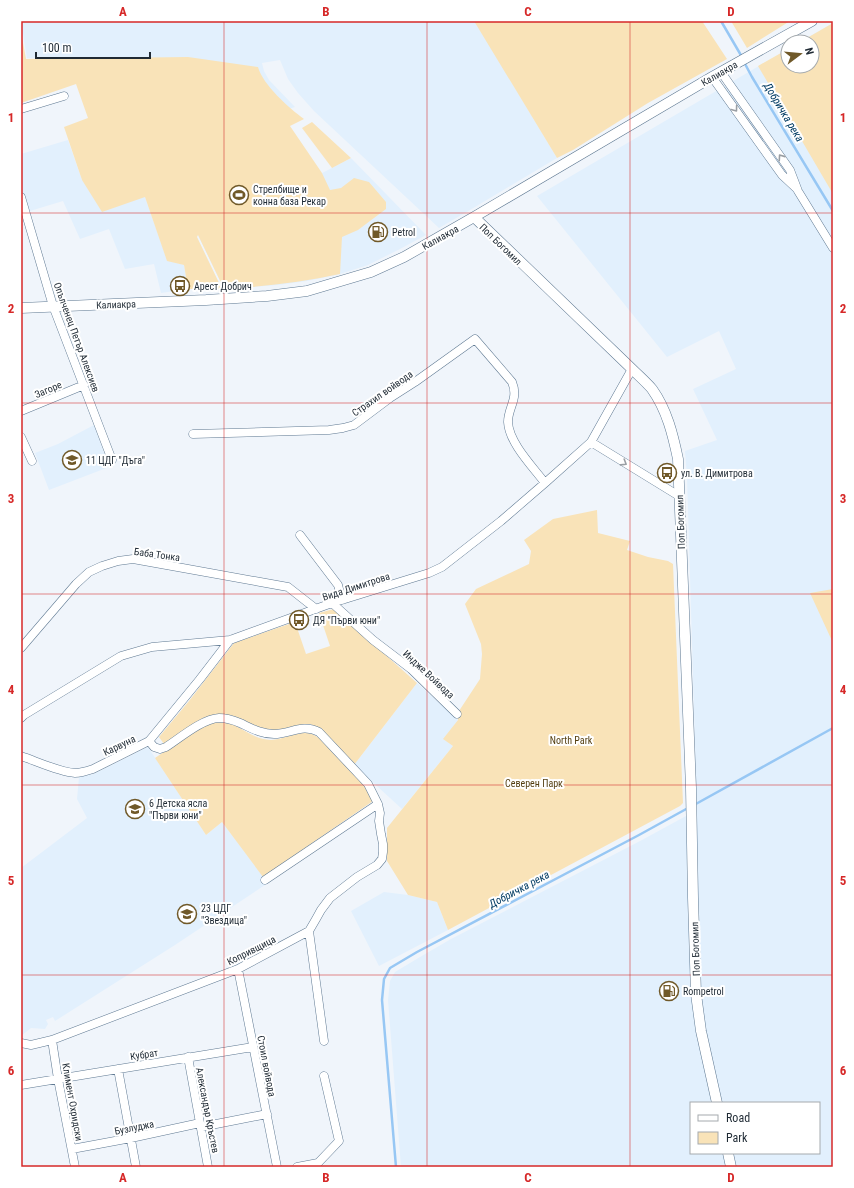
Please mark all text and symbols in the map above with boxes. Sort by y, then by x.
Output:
text: A [119,4,127,19]
text: B [322,4,330,19]
text: C [524,4,532,19]
text: D [727,4,735,19]
scale bar [36,34,150,60]
north arrow [780,34,820,74]
text: 100 m [42,41,72,55]
text: N [802,46,816,57]
street label: Калиакра [699,59,739,88]
water label: Добричка река [760,80,806,144]
one-way arrow [730,104,737,111]
text: 1 [8,110,14,125]
text: 1 [840,110,846,125]
one-way arrow [779,154,786,161]
sports icon: Стрелбище и конна база Рекар [228,184,250,206]
place label: Стрелбище и конна база Рекар [253,184,326,207]
fuel station icon: Petrol [367,221,389,243]
street label: Поп Богомил [477,221,524,267]
street label: Калиакра [420,223,461,252]
place label: Petrol [392,227,415,238]
bus stop icon: Арест Добрич [169,275,191,297]
street label: Опълченец Петър Алексиев [52,281,102,394]
place label: Арест Добрич [194,281,252,292]
street label: Калиакра [96,298,136,311]
text: 2 [8,301,15,316]
text: 2 [840,301,847,316]
street label: Страхил войвода [350,368,415,418]
street label: Загоре [33,379,64,400]
school or university icon: 11 ЦДГ "Дъга" [61,449,83,471]
place label: 11 ЦДГ "Дъга" [86,455,145,466]
one-way arrow [620,458,627,465]
bus stop icon: ул. В. Димитрова [656,462,678,484]
place label: ул. В. Димитрова [681,468,753,479]
text: 3 [8,491,14,506]
text: 3 [840,491,846,506]
street label: Поп Богомил [674,495,687,549]
street label: Баба Тонка [133,546,181,563]
street label: Вида Димитрова [321,570,391,603]
bus stop icon: ДЯ "Първи юни" [288,609,310,631]
place label: ДЯ "Първи юни" [313,615,380,626]
street label: Индже Войвода [401,648,457,701]
text: 4 [8,682,15,697]
text: 4 [840,682,847,697]
street label: Карвуна [101,733,137,758]
park label: North Park [550,735,593,746]
park label: Северен Парк [505,778,563,789]
school or university icon: 6 Детска ясла "Първи юни" [124,798,146,820]
place label: 6 Детска ясла "Първи юни" [149,798,207,821]
water label: Добричка река [486,868,552,911]
text: 5 [8,873,15,888]
text: 5 [840,873,847,888]
school or university icon: 23 ЦДГ "Звездица" [176,903,198,925]
place label: 23 ЦДГ "Звездица" [201,903,247,926]
street label: Поп Богомил [689,922,702,976]
street label: Копривщица [225,933,278,967]
fuel station icon: Rompetrol [658,980,680,1002]
place label: Rompetrol [683,986,724,997]
street label: Стоил войвода [255,1035,278,1098]
street label: Кубрат [129,1047,159,1062]
street label: Климент Охридски [60,1062,85,1142]
text: 6 [8,1063,15,1078]
text: 6 [840,1063,847,1078]
street label: Александър Кръстев [194,1066,221,1154]
legend [690,1102,820,1154]
text: Road [726,1111,750,1125]
street label: Бузлуджа [113,1118,155,1137]
text: Park [726,1131,748,1145]
text: A [119,1170,127,1185]
text: B [322,1170,330,1185]
text: C [524,1170,532,1185]
text: D [727,1170,735,1185]

